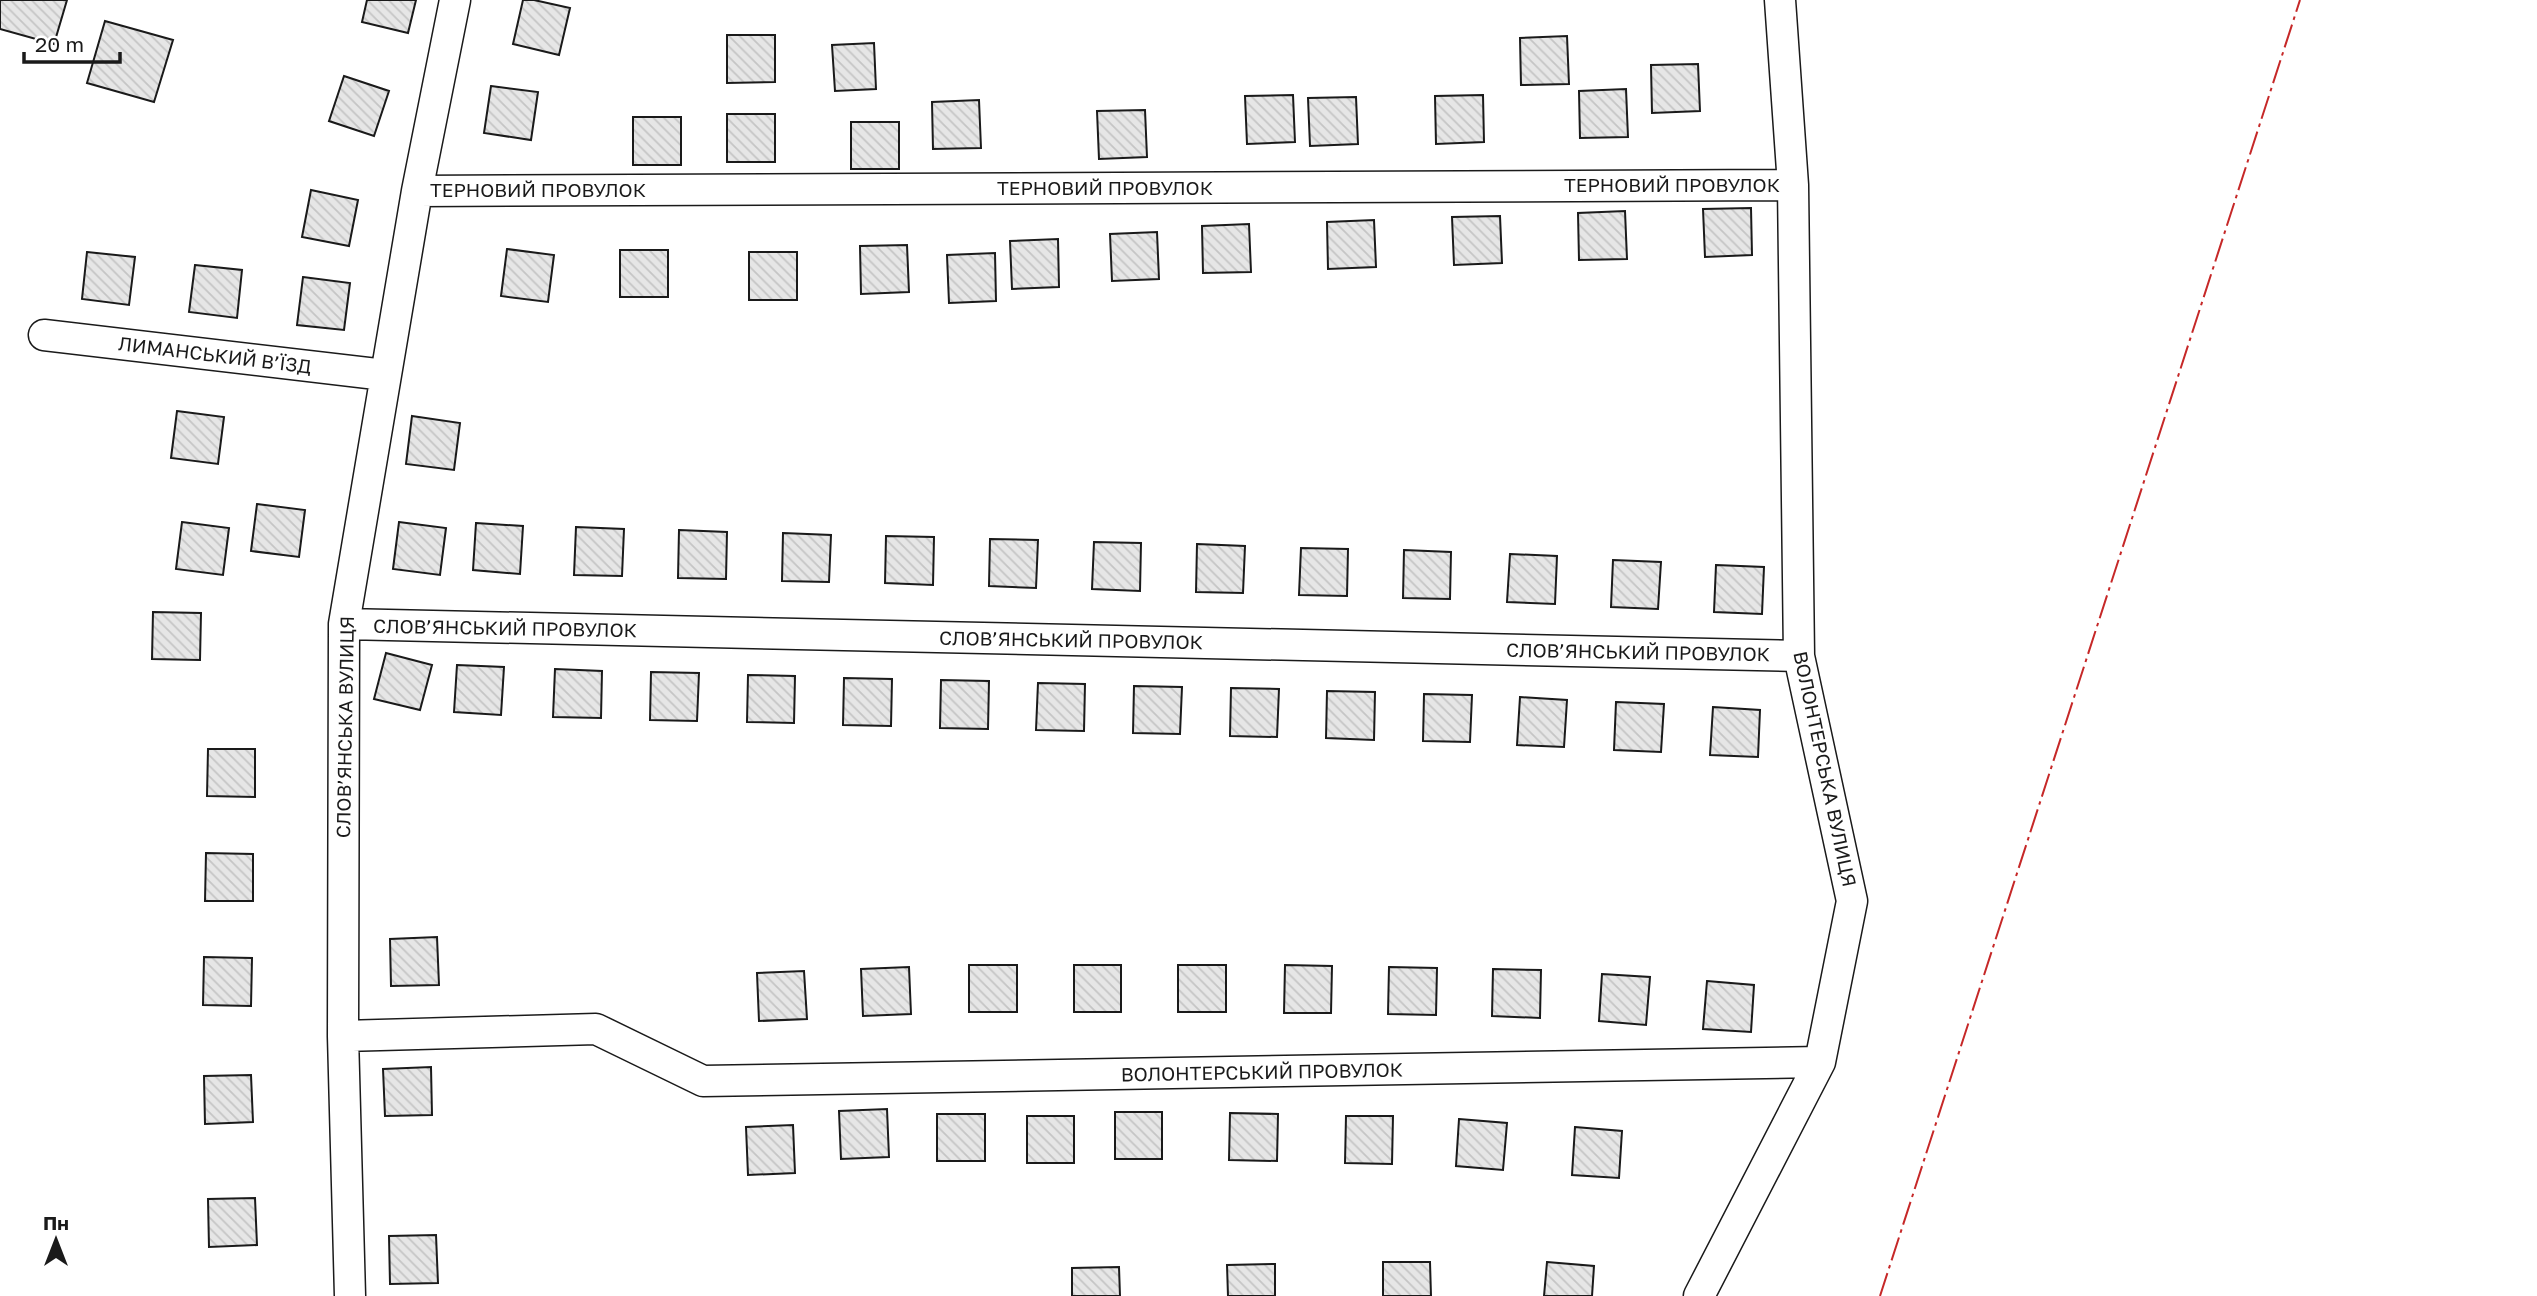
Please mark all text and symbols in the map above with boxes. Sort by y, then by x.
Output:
scale bar [24,21,121,65]
text: 20 m [35,31,84,57]
street label: ТЕРНОВИЙ ПРОВУЛОК [1564,173,1780,196]
street label: ТЕРНОВИЙ ПРОВУЛОК [997,176,1213,199]
street label: ТЕРНОВИЙ ПРОВУЛОК [430,178,646,201]
street label: ЛИМАНСЬКИЙ В’ЇЗД [117,331,313,378]
street label: СЛОВ’ЯНСЬКИЙ ПРОВУЛОК [373,614,637,641]
street label: СЛОВ’ЯНСЬКА ВУЛИЦЯ [331,616,358,838]
street label: СЛОВ’ЯНСЬКИЙ ПРОВУЛОК [939,626,1203,653]
street label: СЛОВ’ЯНСЬКИЙ ПРОВУЛОК [1506,638,1770,665]
street label: ВОЛОНТЕРСЬКА ВУЛИЦЯ [1789,649,1862,889]
street label: ВОЛОНТЕРСЬКИЙ ПРОВУЛОК [1121,1058,1403,1085]
north arrow [21,1205,91,1275]
text: Пн [43,1211,69,1234]

